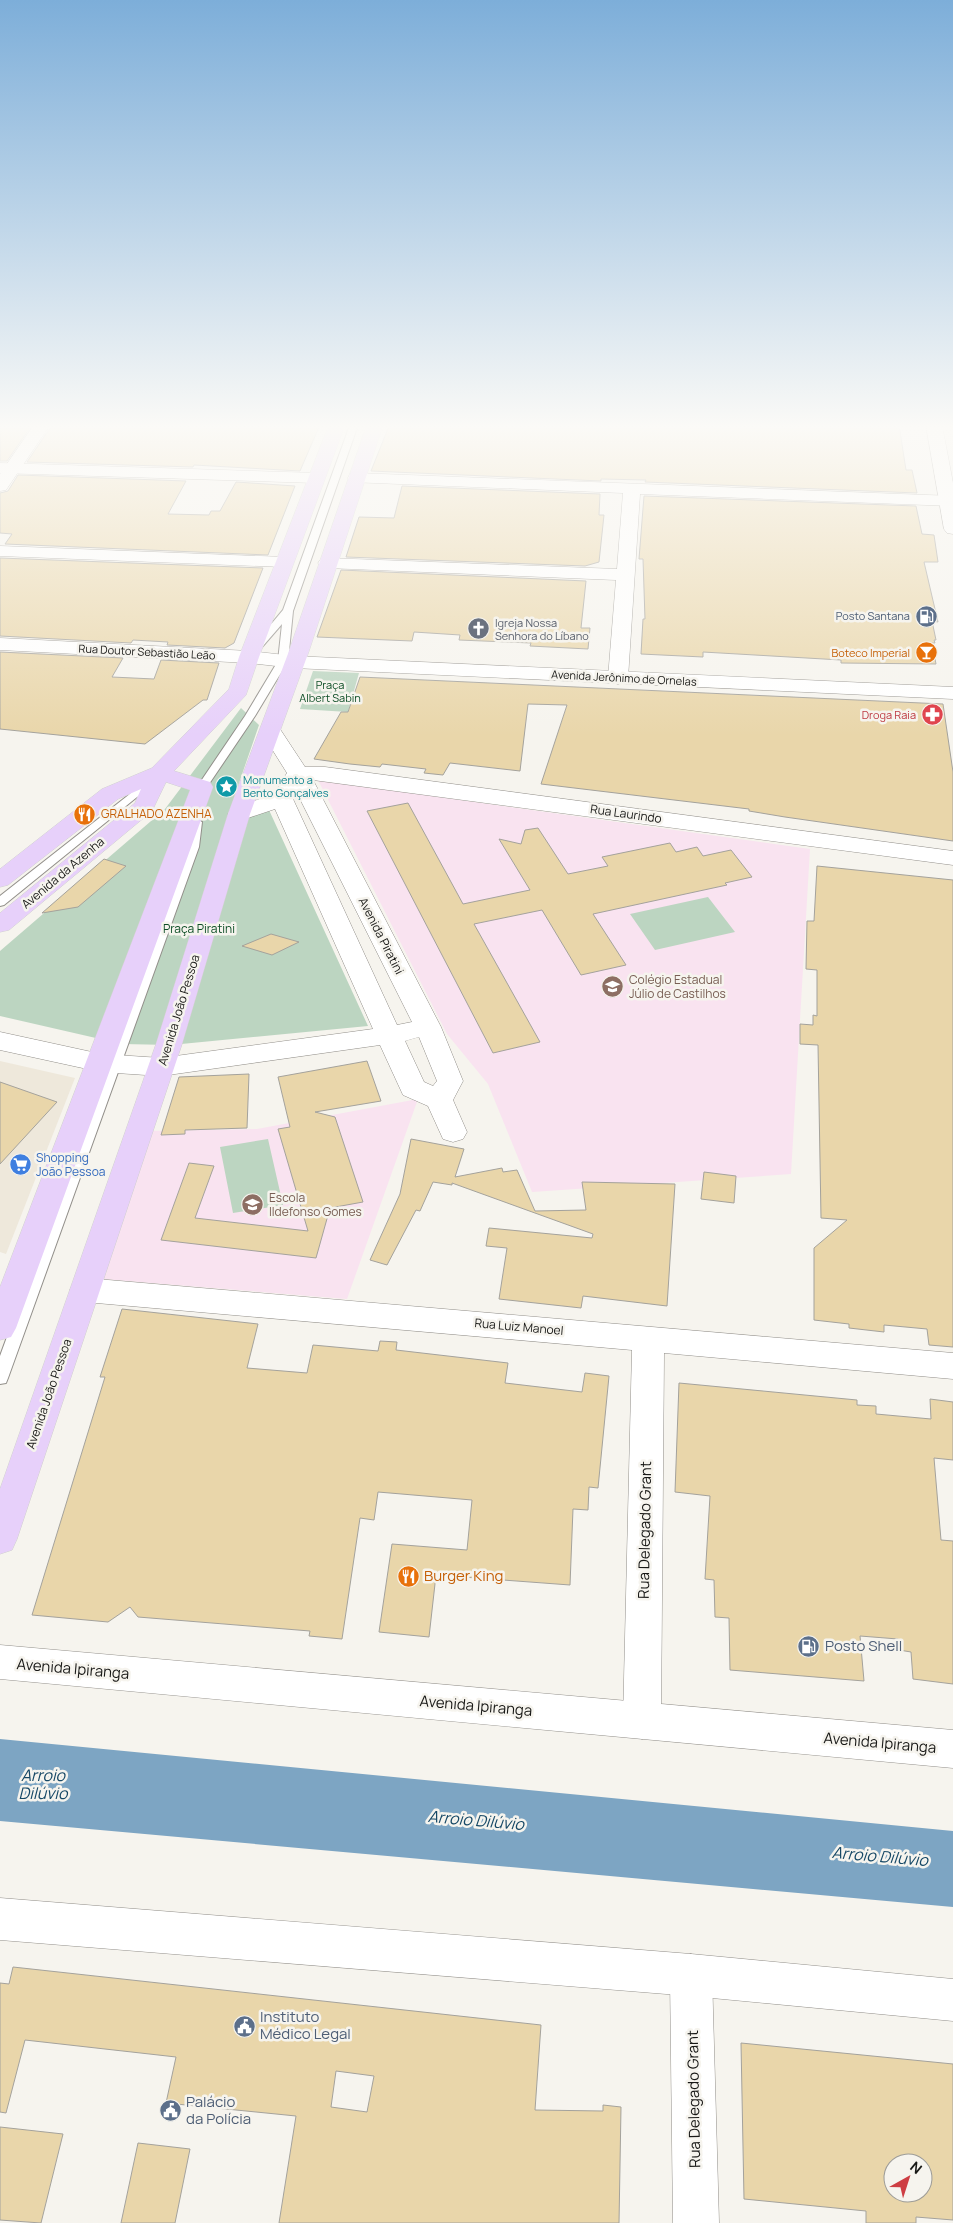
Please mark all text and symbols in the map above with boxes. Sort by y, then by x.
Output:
fuel station icon: Posto Santana [914,604,938,628]
place label: Posto Santana [836,608,910,623]
place label: Igreja Nossa Senhora do Líbano [495,615,589,643]
church icon: Igreja Nossa Senhora do Líbano [467,617,491,641]
street label: Rua Doutor Sebastião Leão [78,640,216,663]
bar icon: Boteco Imperial [914,641,938,665]
place label: Boteco Imperial [831,645,910,660]
street label: Avenida Jerônimo de Ornelas [551,666,697,689]
park label: Praça Albert Sabin [299,677,361,705]
pharmacy icon: Droga Raia [920,703,944,727]
place label: Droga Raia [862,707,916,722]
place label: Monumento a Bento Gonçalves [243,772,329,800]
place icon: Monumento a Bento Gonçalves [215,774,239,798]
street label: Rua Laurindo [589,800,663,827]
restaurant icon: GRALHADO AZENHA [73,802,97,826]
place label: GRALHADO AZENHA [101,805,212,822]
street label: Avenida da Azenha [18,833,108,912]
street label: Avenida Piratini [355,894,408,977]
park label: Praça Piratini [163,920,235,937]
street label: Avenida João Pessoa [154,952,204,1067]
place label: Colégio Estadual Júlio de Castilhos [629,971,726,1002]
school or university icon: Colégio Estadual Júlio de Castilhos [601,975,625,999]
place label: Shopping João Pessoa [36,1149,105,1180]
supermarket icon: Shopping João Pessoa [8,1153,32,1177]
place label: Escola Ildefonso Gomes [269,1189,362,1220]
school or university icon: Escola Ildefonso Gomes [241,1193,265,1217]
street label: Rua Luiz Manoel [474,1314,564,1339]
street label: Avenida João Pessoa [22,1337,75,1451]
street label: Rua Delegado Grant [633,1461,656,1599]
restaurant icon: Burger King [396,1564,420,1588]
place label: Burger King [424,1565,503,1586]
fuel station icon: Posto Shell [797,1634,821,1658]
place label: Posto Shell [825,1635,902,1656]
street label: Avenida Ipiranga [16,1653,130,1684]
street label: Avenida Ipiranga [419,1690,533,1721]
street label: Avenida Ipiranga [823,1727,937,1758]
water label: Arroio Dilúvio [18,1764,69,1804]
water label: Arroio Dilúvio [427,1805,527,1835]
water label: Arroio Dilúvio [831,1841,931,1871]
place label: Instituto Médico Legal [260,2006,351,2044]
public building icon: Instituto Médico Legal [232,2014,256,2038]
street label: Rua Delegado Grant [682,2030,705,2168]
place label: Palácio da Polícia [186,2091,251,2129]
public building icon: Palácio da Polícia [158,2099,182,2123]
north arrow [883,2153,933,2203]
text: N [907,2157,926,2178]

